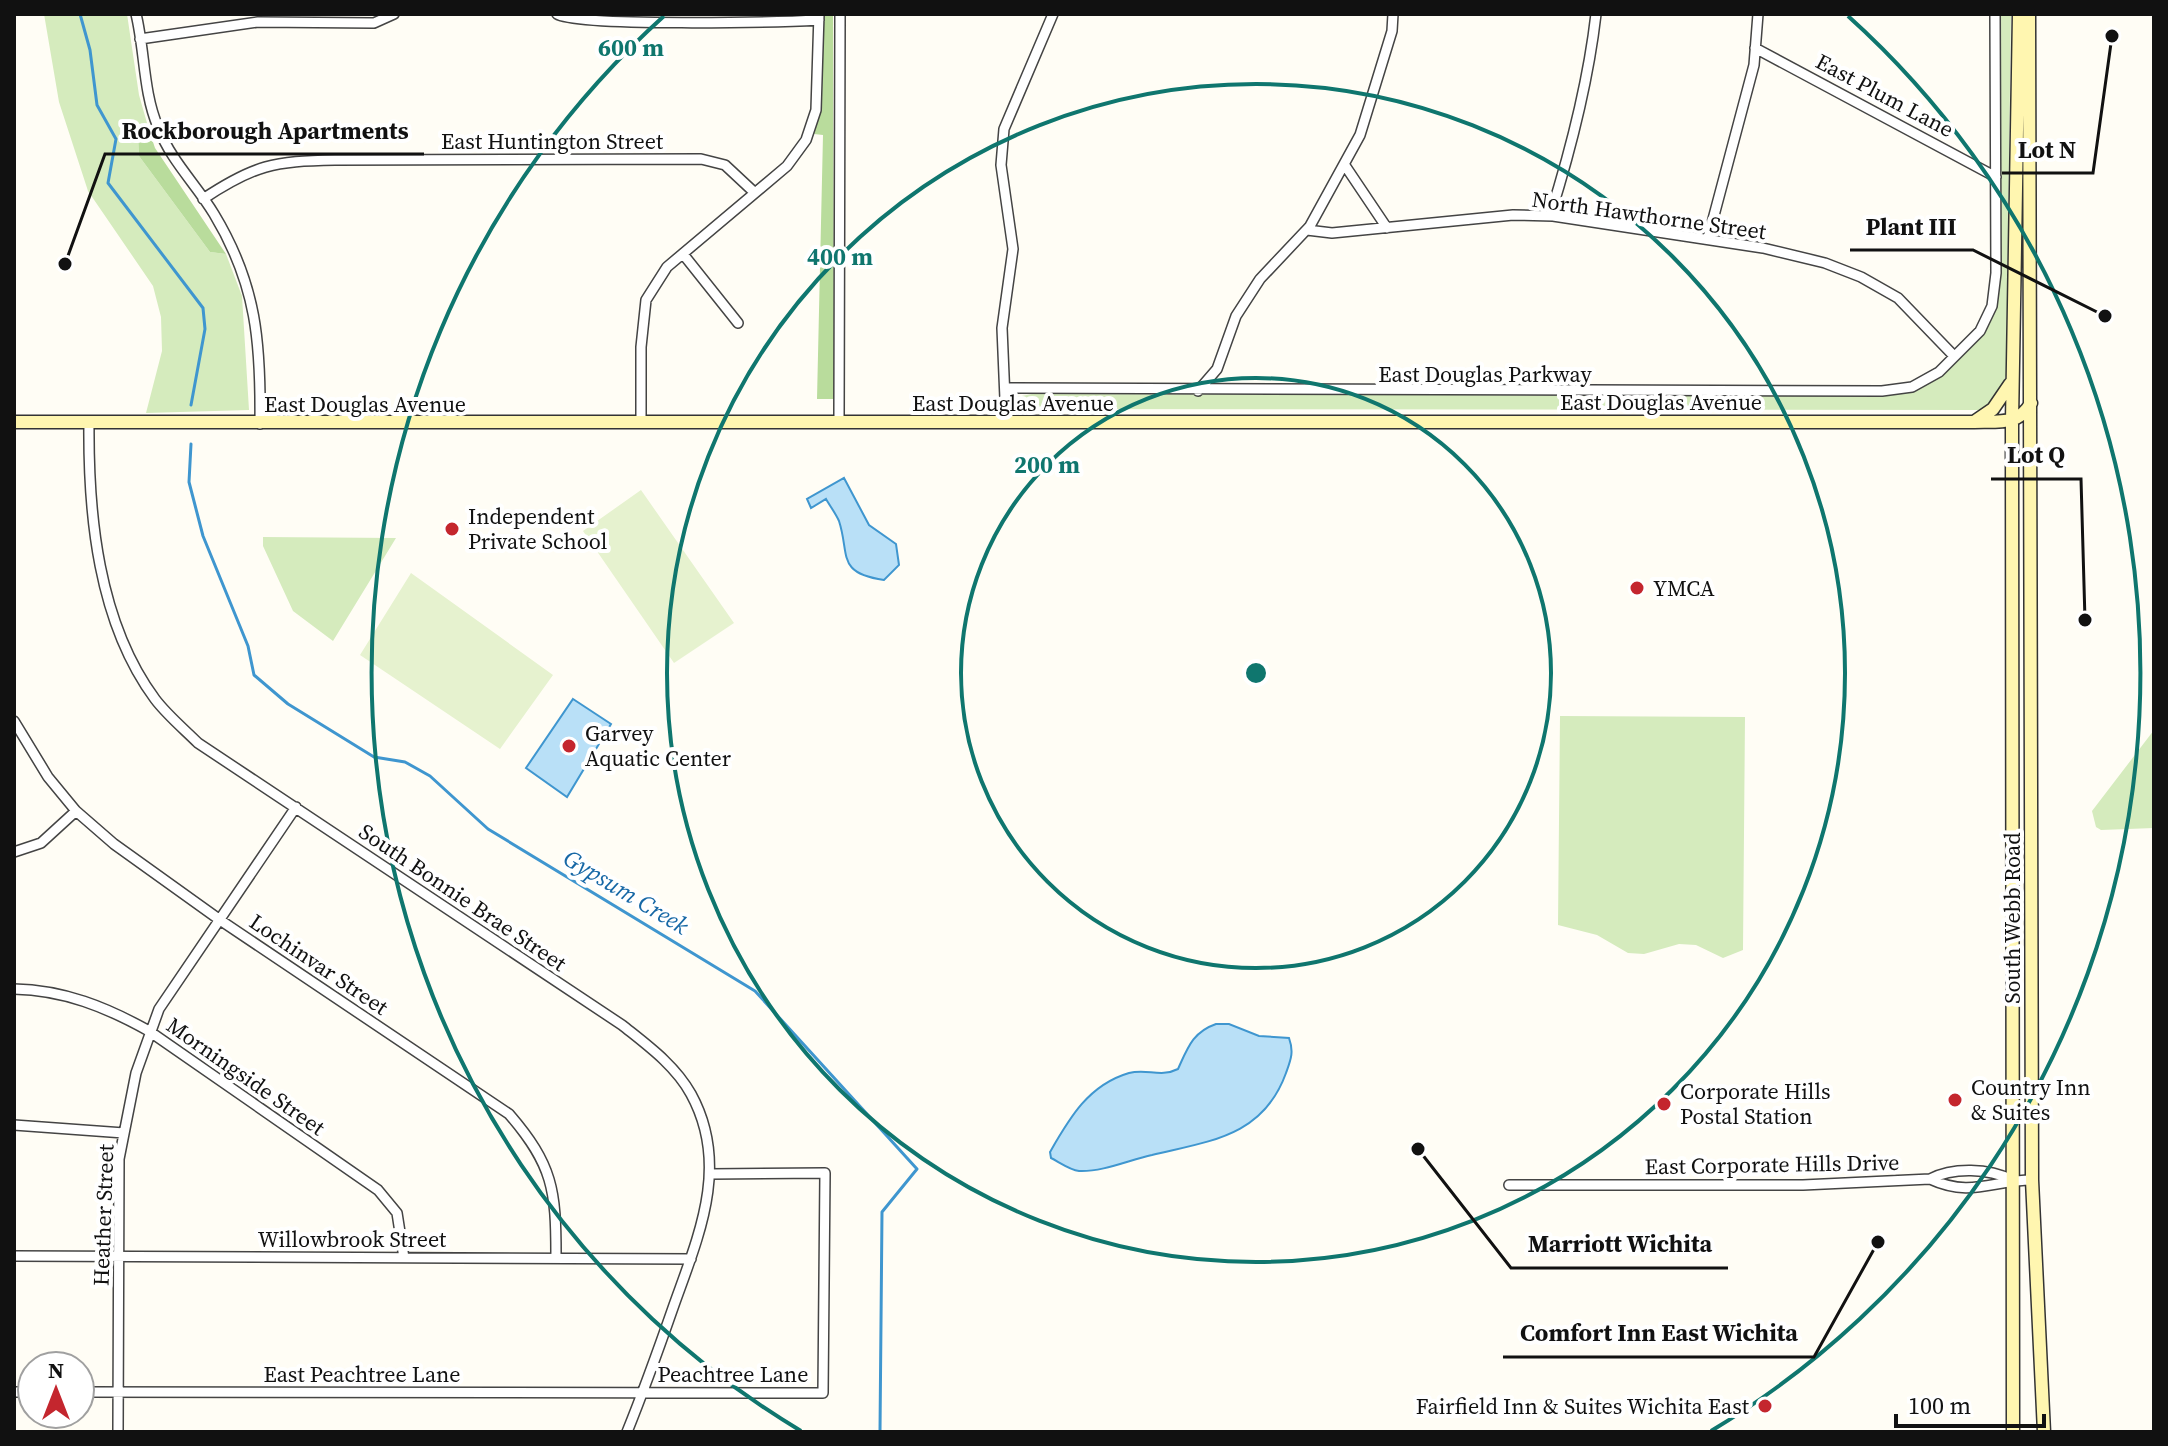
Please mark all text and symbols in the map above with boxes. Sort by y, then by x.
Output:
text: 600 m [598,31,664,64]
street label: East Plum Lane [1811,46,1959,144]
callout: Rockborough Apartments [105,106,424,154]
text: Rockborough Apartments [121,114,409,147]
callout: Lot N [2002,125,2093,173]
street label: East Huntington Street [441,126,664,156]
text: Lot N [2018,133,2076,166]
street label: North Hawthorne Street [1530,184,1769,246]
callout: Plant III [1850,202,1973,250]
text: Plant III [1866,210,1956,243]
text: 400 m [807,240,873,273]
street label: East Douglas Parkway [1378,359,1593,389]
street label: East Douglas Avenue [1560,387,1762,417]
street label: East Douglas Avenue [912,388,1114,418]
street label: East Douglas Avenue [264,389,466,419]
callout: Lot Q [1991,431,2081,479]
text: Lot Q [2007,438,2065,471]
text: 200 m [1014,448,1080,481]
place label: Independent Private School [468,501,607,556]
marker: Independent Private School [443,520,461,538]
place label: YMCA [1653,573,1715,603]
marker: YMCA [1628,579,1646,597]
centre of rings [1242,659,1270,687]
place label: Garvey Aquatic Center [585,718,732,773]
marker: Garvey Aquatic Center [560,737,578,755]
street label: South Bonnie Brae Street [353,816,573,978]
street label: South Webb Road [1997,832,2027,1004]
water label: Gypsum Creek [557,841,696,942]
street label: Lochinvar Street [244,906,395,1022]
street label: Morningside Street [161,1010,332,1142]
place label: Country Inn & Suites [1971,1072,2091,1127]
place label: Corporate Hills Postal Station [1680,1076,1830,1131]
marker: Country Inn & Suites [1946,1091,1964,1109]
marker: Corporate Hills Postal Station [1655,1095,1673,1113]
street label: Heather Street [86,1143,120,1286]
street label: East Corporate Hills Drive [1644,1147,1900,1181]
callout: Marriott Wichita [1511,1220,1728,1268]
street label: Willowbrook Street [258,1224,447,1254]
text: Marriott Wichita [1528,1227,1713,1260]
callout: Comfort Inn East Wichita [1503,1309,1814,1357]
text: Comfort Inn East Wichita [1520,1316,1798,1349]
north arrow [16,1350,96,1430]
text: N [48,1355,64,1385]
street label: East Peachtree Lane [263,1359,461,1389]
street label: Peachtree Lane [658,1359,808,1389]
scale bar [1896,1378,2044,1428]
text: 100 m [1908,1389,1971,1422]
place label: Fairfield Inn & Suites Wichita East [1416,1391,1750,1421]
marker: Fairfield Inn & Suites Wichita East [1756,1397,1774,1415]

